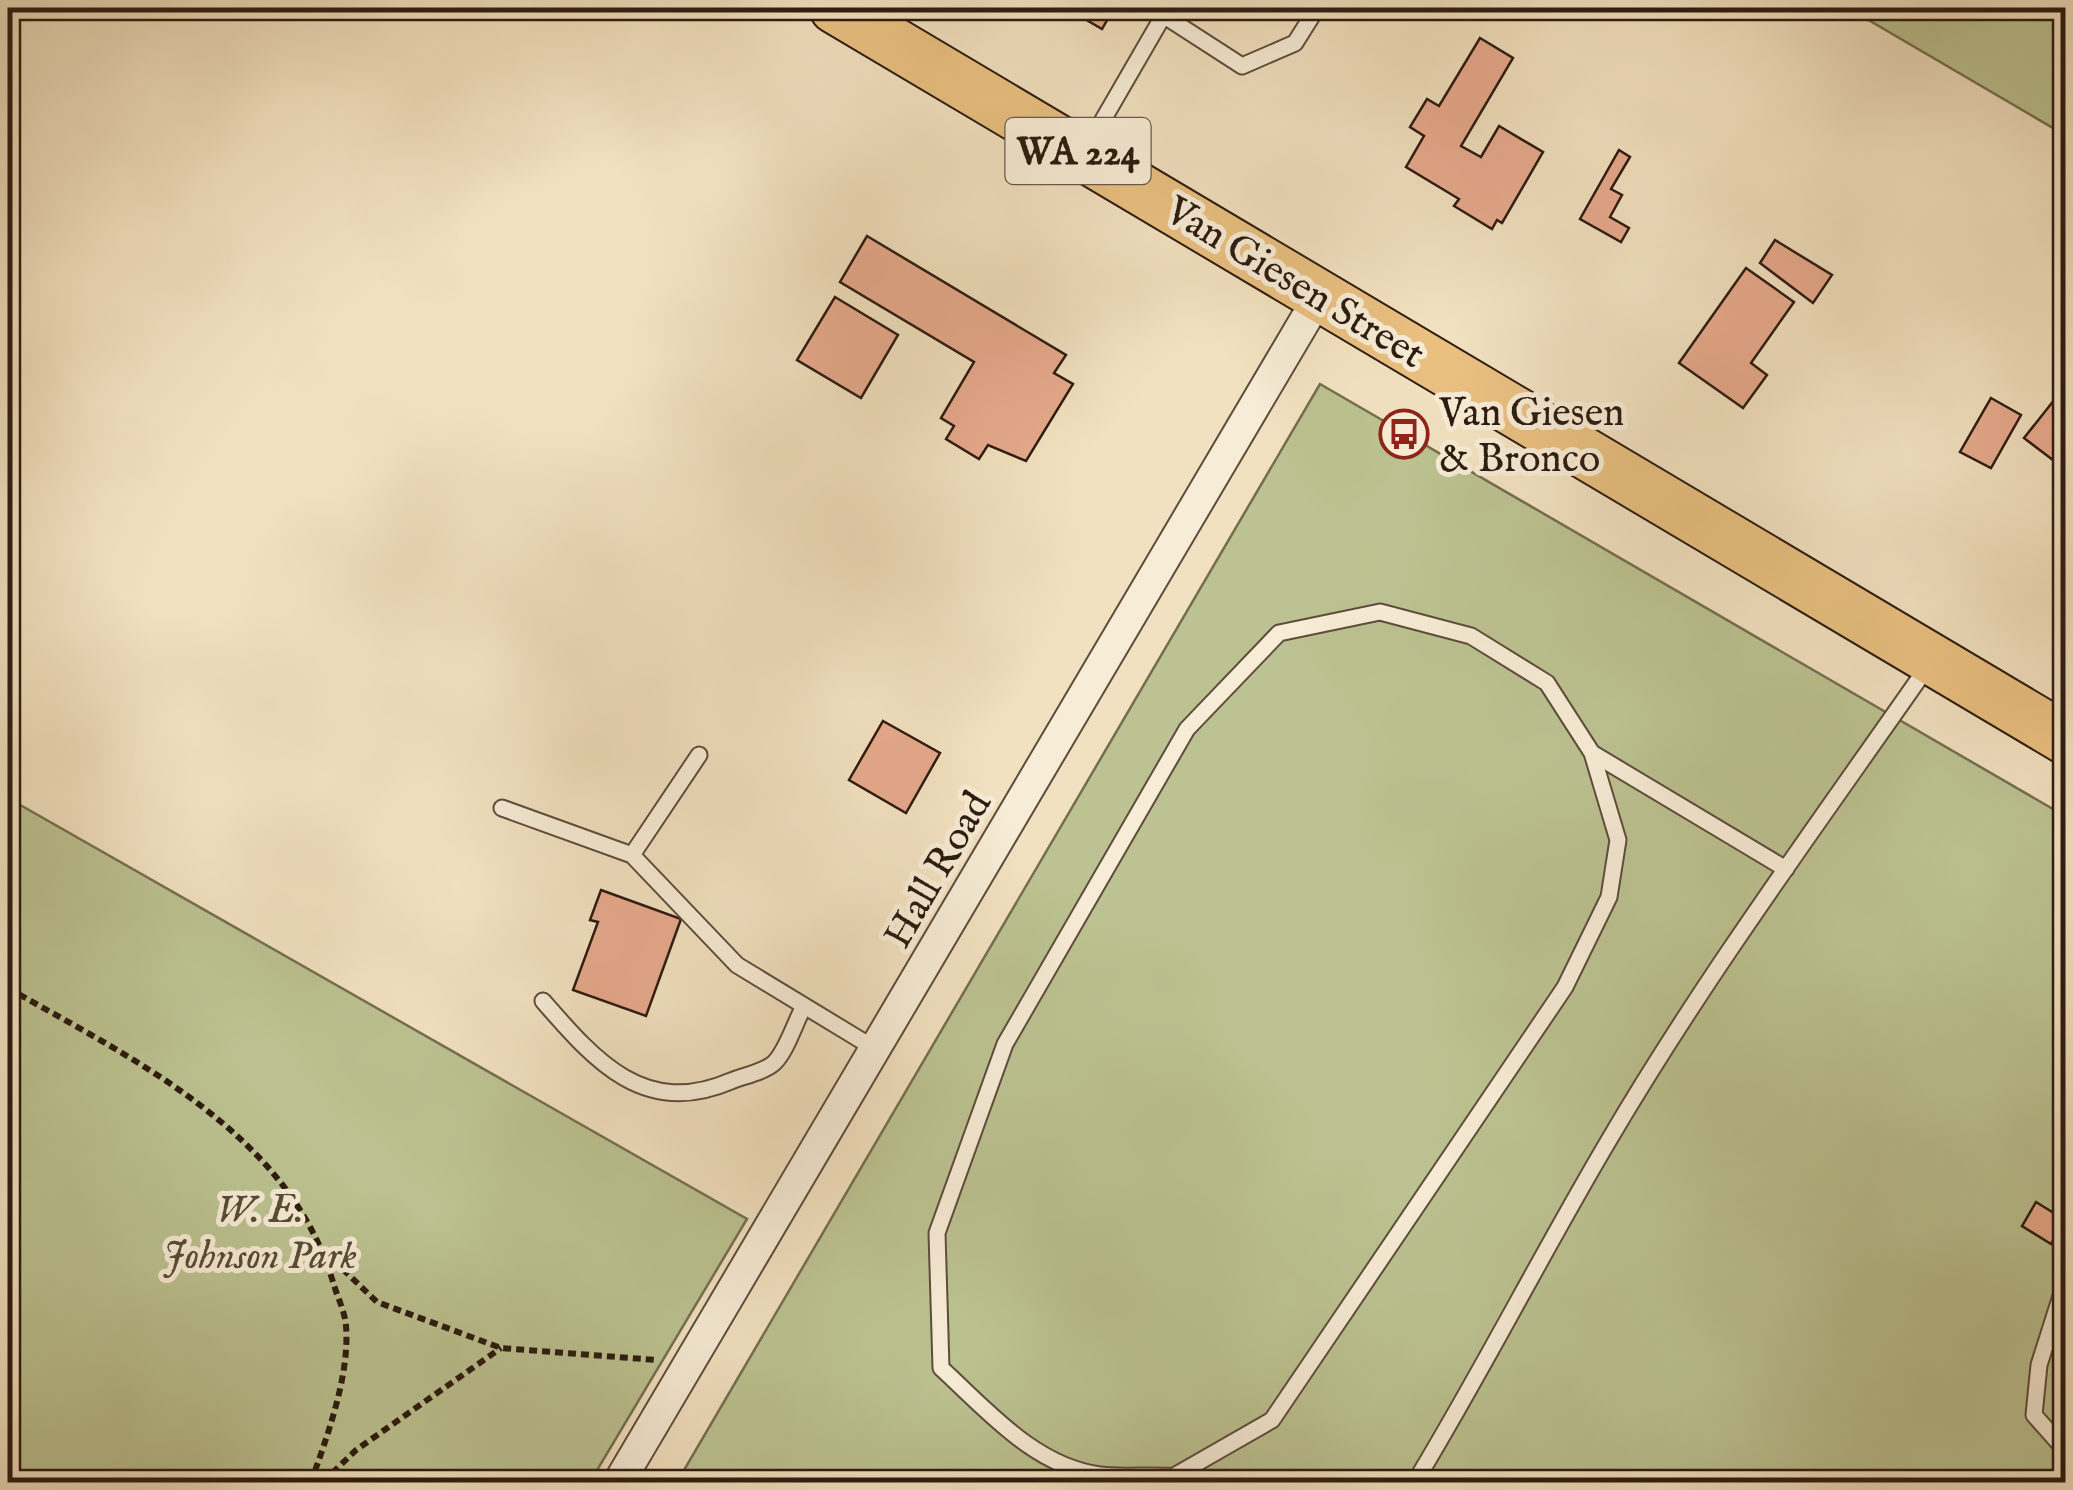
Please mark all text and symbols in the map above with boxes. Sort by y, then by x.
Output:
road number: WA 224 [1006,118,1150,184]
street label: Van Giesen Street [1154,186,1433,381]
place label: Van Giesen & Bronco [1438,389,1624,486]
bus stop icon: Van Giesen & Bronco [1378,408,1430,460]
street label: Hall Road [874,783,1005,958]
park label: W. E. Johnson Park [163,1186,357,1283]

